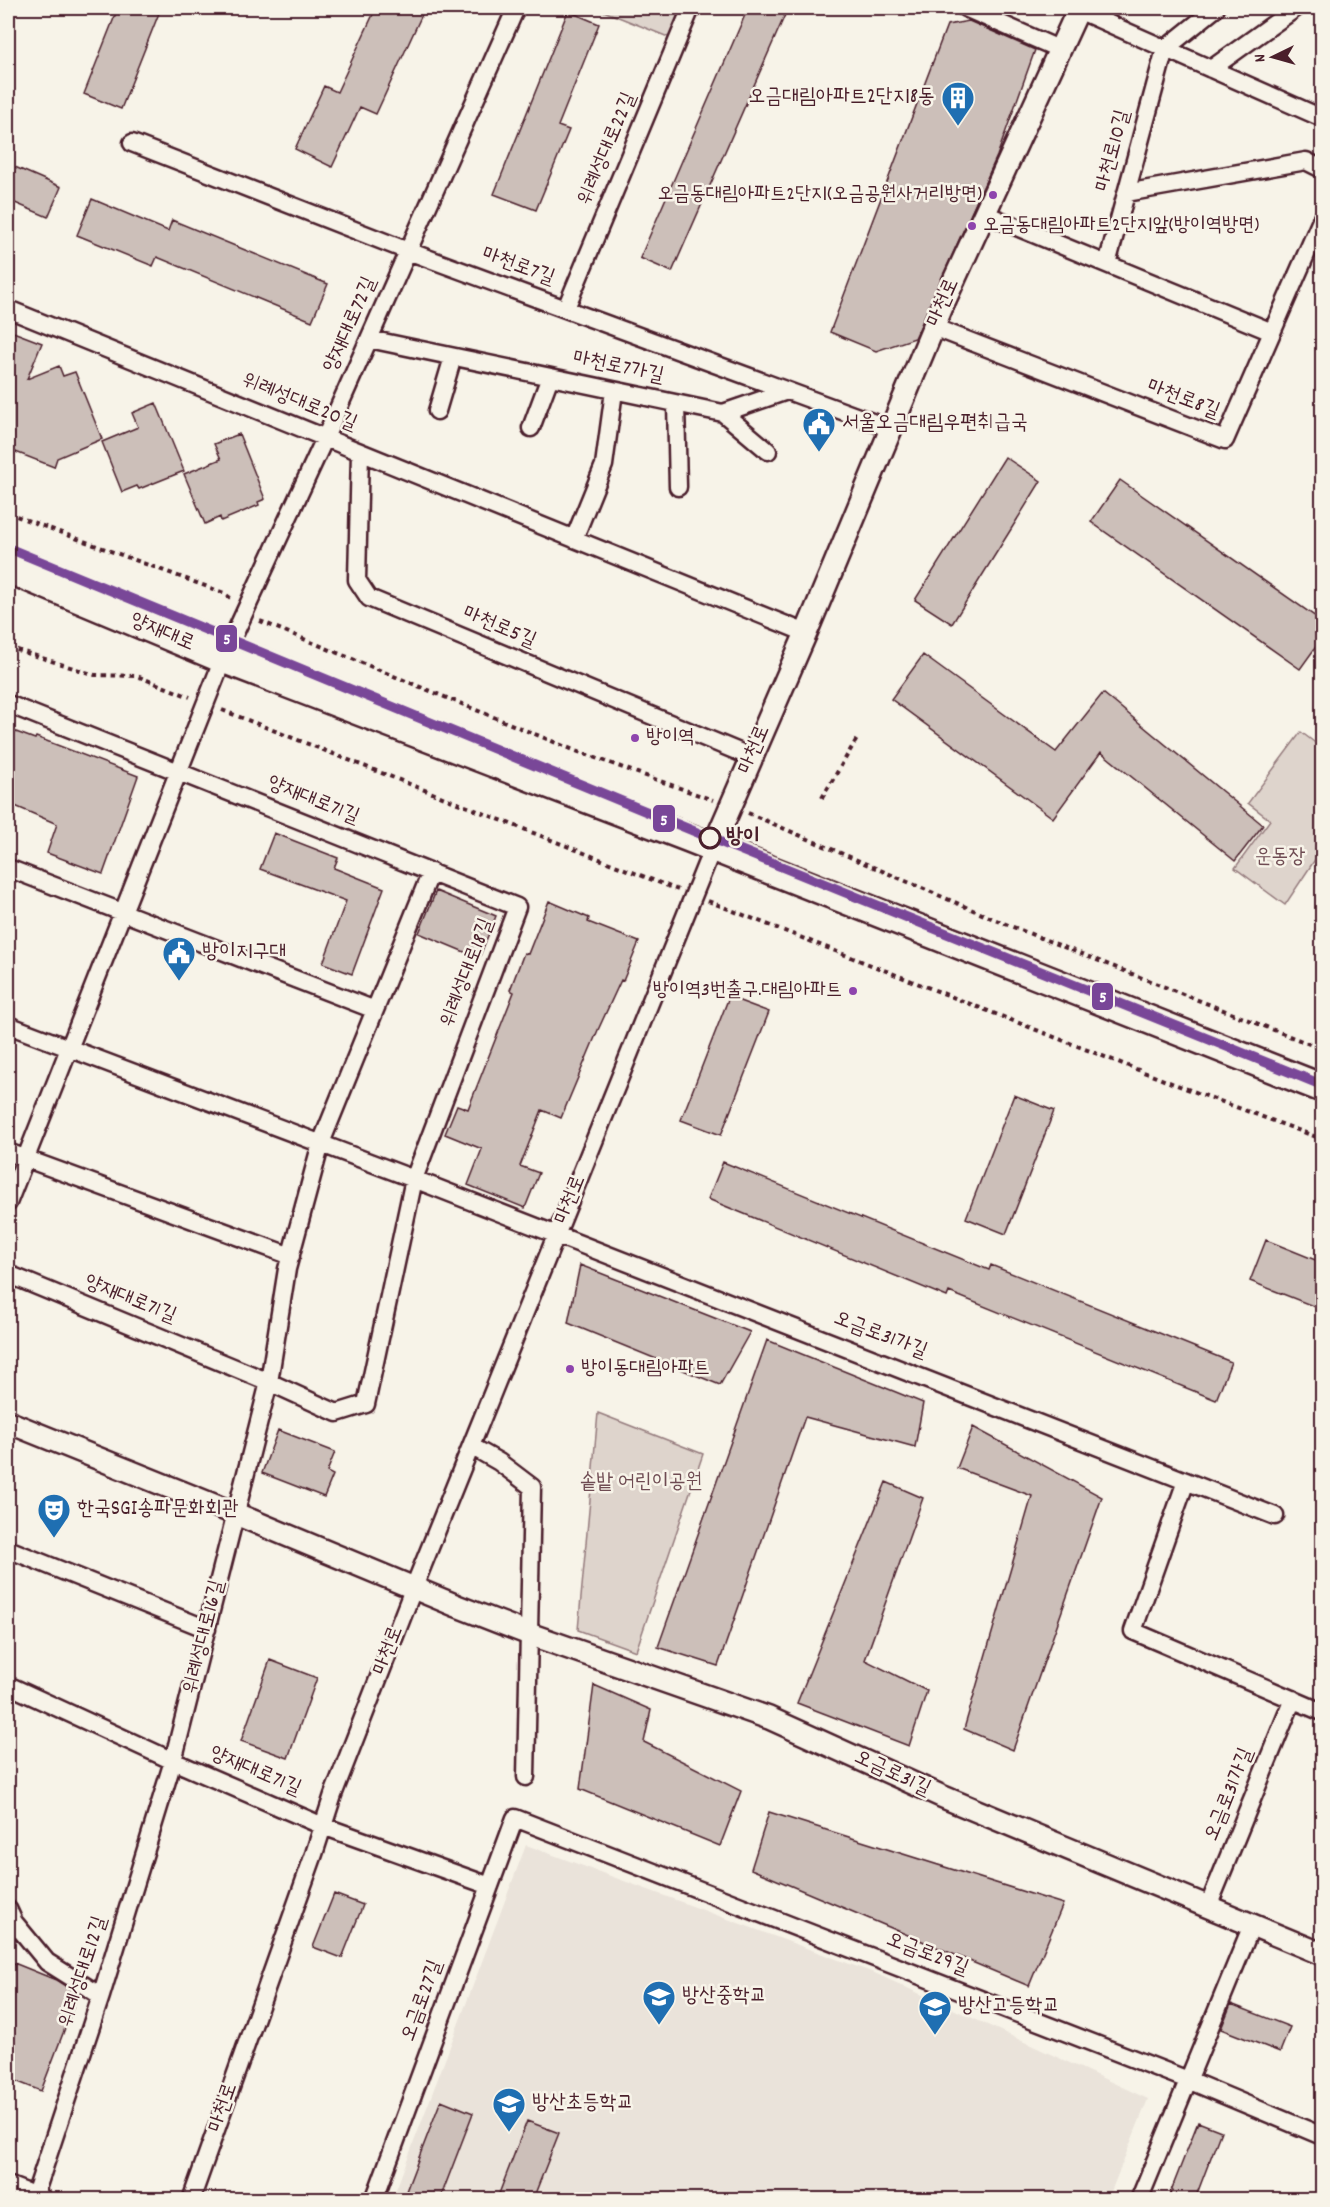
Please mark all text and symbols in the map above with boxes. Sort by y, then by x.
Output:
north arrow [1243,27,1303,87]
text: N [1249,53,1272,63]
building icon: 오금대림아파트2단지8동 [940,80,976,127]
place label: 오금대림아파트2단지8동 [748,83,935,113]
street label: 위례성대로22길 [571,88,645,210]
street label: 마천로10길 [1089,107,1139,195]
place label: 오금동대림아파트2단지(오금공원사거리방면) [657,181,982,209]
marker: 오금동대림아파트2단지(오금공원사거리방면) [987,189,999,201]
place label: 오금동대림아파트2단지앞(방이역방면) [983,212,1259,240]
marker: 오금동대림아파트2단지앞(방이역방면) [966,220,978,232]
street label: 마천로7길 [477,240,559,294]
street label: 양재대로72길 [317,272,385,378]
street label: 마천로 [920,274,968,332]
street label: 마천로7가길 [570,344,666,392]
street label: 위례성대로20길 [237,366,361,440]
street label: 마천로8길 [1142,372,1224,428]
public building icon: 서울오금대림우편취급국 [801,406,837,453]
place label: 서울오금대림우편취급국 [842,409,1028,439]
street label: 마천로5길 [458,599,541,657]
street label: 양재대로 [125,606,199,660]
line badge: 5 [215,624,238,653]
text: 5 [223,629,231,652]
street label: 마천로 [731,721,779,779]
place label: 방이역 [646,724,694,752]
marker: 방이역 [629,732,641,744]
street label: 양재대로71길 [262,769,364,833]
line badge: 5 [652,804,676,833]
text: 5 [660,810,668,833]
place label: 방이 [726,823,760,853]
marker: 방이 [699,827,721,849]
park label: 운동장 [1255,843,1305,873]
street label: 위례성대로18길 [433,914,503,1032]
public building icon: 방이지구대 [161,935,197,982]
place label: 방이지구대 [202,938,287,968]
place label: 방이역3번출구.대림아파트 [653,977,842,1005]
line badge: 5 [1091,982,1114,1011]
marker: 방이역3번출구.대림아파트 [847,985,859,997]
text: 5 [1099,987,1107,1010]
street label: 마천로 [548,1171,594,1229]
street label: 양재대로71길 [79,1268,181,1332]
street label: 오금로31가길 [829,1304,931,1368]
place label: 방이동대림아파트 [581,1355,710,1383]
marker: 방이동대림아파트 [564,1363,576,1375]
park label: 솥밭 어린이공원 [579,1468,703,1498]
theatre icon: 한국SGI송파문화회관 [36,1492,72,1539]
place label: 한국SGI송파문화회관 [77,1495,239,1525]
street label: 위례성대로16길 [176,1577,234,1697]
street label: 마천로 [366,1622,412,1680]
street label: 양재대로71길 [204,1739,306,1805]
street label: 오금로31길 [849,1743,935,1805]
street label: 오금로31가길 [1198,1744,1262,1846]
street label: 위례성대로12길 [52,1913,116,2031]
street label: 오금로29길 [881,1926,973,1985]
street label: 오금로27길 [394,1956,452,2046]
school or university icon: 방산중학교 [641,1979,677,2026]
place label: 방산중학교 [682,1982,767,2012]
school or university icon: 방산고등학교 [917,1989,953,2036]
place label: 방산고등학교 [958,1992,1059,2022]
street label: 마천로 [202,2079,246,2137]
school or university icon: 방산초등학교 [491,2086,527,2133]
place label: 방산초등학교 [532,2089,633,2119]

